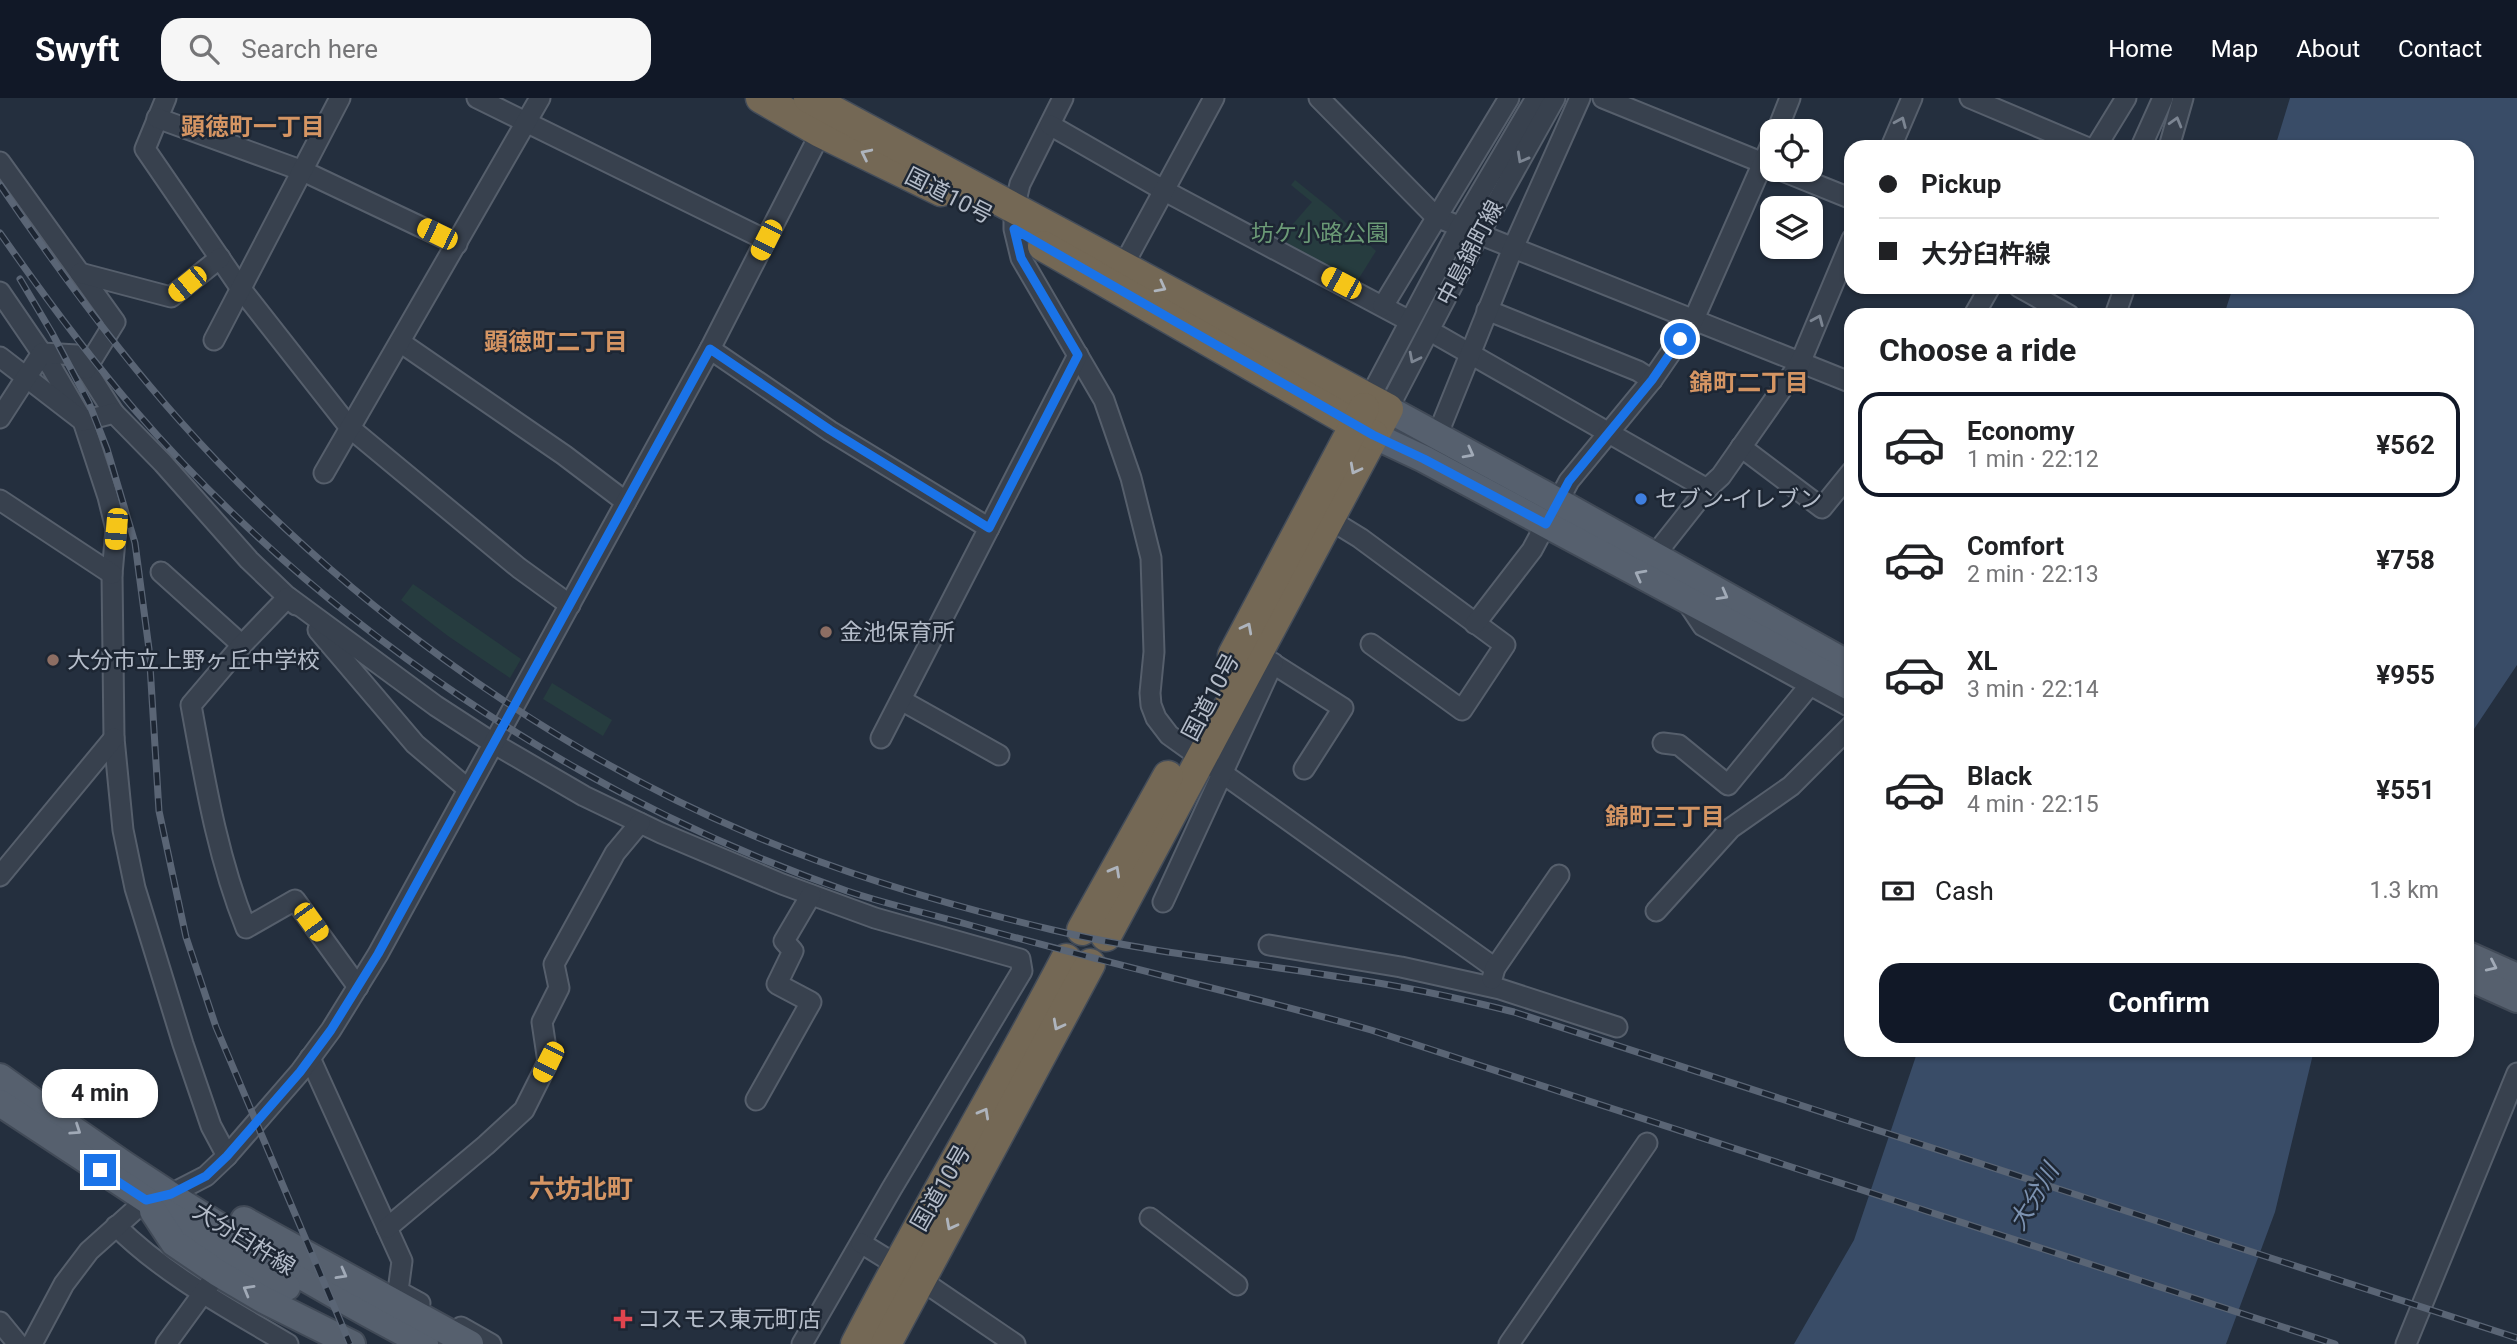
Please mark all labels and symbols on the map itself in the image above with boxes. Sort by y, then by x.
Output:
district label: 顕徳町一丁目 [181,113,325,141]
one-way arrow [1893,117,1907,130]
one-way arrow [2167,117,2182,129]
one-way arrow [861,149,873,163]
one-way arrow [1517,150,1530,163]
street label: 国道10号 [901,162,997,230]
street label: 中島錦町線 [1431,196,1509,310]
car [414,215,461,253]
car [748,217,785,263]
park label: 坊ケ小路公園 [1251,220,1389,247]
car [165,263,210,305]
car [1318,264,1365,302]
one-way arrow [1154,279,1167,292]
one-way arrow [1809,315,1823,327]
route start [1664,323,1696,355]
district label: 顕徳町二丁目 [484,328,628,356]
one-way arrow [1409,351,1423,363]
district label: 錦町二丁目 [1689,369,1809,397]
one-way arrow [1462,445,1475,458]
one-way arrow [1350,462,1364,474]
place label: セブン-イレブン [1655,486,1822,513]
marker: セブン-イレブン [1633,491,1649,507]
car [104,507,129,551]
one-way arrow [1635,570,1647,583]
one-way arrow [1716,586,1728,600]
place label: 金池保育所 [840,619,955,646]
one-way arrow [1239,623,1253,635]
marker: 金池保育所 [818,624,834,640]
place label: 大分市立上野ヶ丘中学校 [67,647,320,674]
street label: 国道10号 [1177,649,1245,745]
marker: 大分市立上野ヶ丘中学校 [45,652,61,668]
district label: 錦町三丁目 [1605,803,1725,831]
one-way arrow [1107,865,1120,878]
car [291,899,332,945]
one-way arrow [2485,958,2497,972]
one-way arrow [1053,1017,1067,1030]
car [530,1039,567,1085]
callout: 4 min [42,1068,158,1118]
one-way arrow [976,1108,989,1120]
one-way arrow [68,1122,81,1134]
street label: 国道10号 [906,1140,976,1236]
route end [84,1154,116,1186]
water label: 大分川 [2003,1156,2066,1235]
district label: 六坊北町 [529,1174,633,1204]
street label: 大分臼杵線 [188,1197,300,1281]
one-way arrow [946,1218,959,1231]
one-way arrow [335,1266,348,1279]
one-way arrow [242,1285,255,1298]
place label: コスモス東元町店 [637,1306,821,1333]
marker: コスモス東元町店 [615,1311,631,1327]

